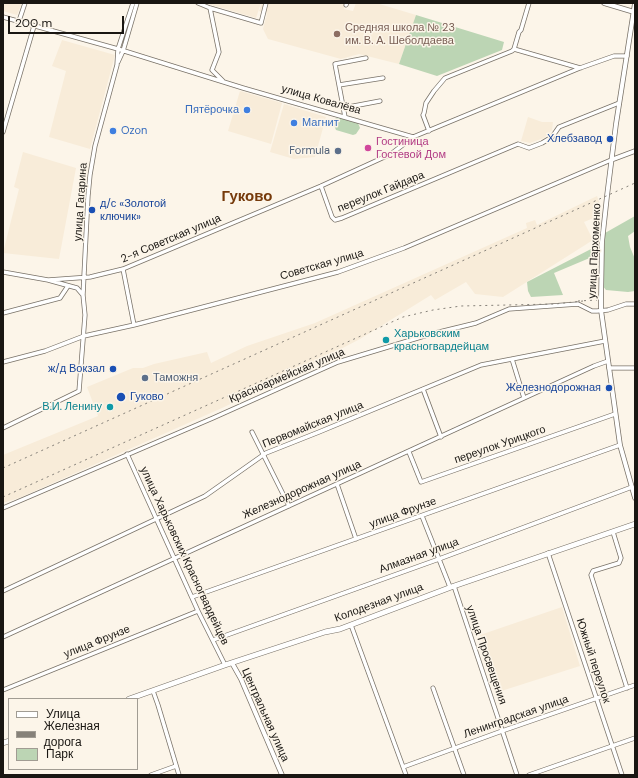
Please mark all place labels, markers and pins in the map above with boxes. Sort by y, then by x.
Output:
place label: Средняя школа № 23 им. В. А. Шеболдаева [345,21,455,47]
marker: Средняя школа № 23 им. В. А. Шеболдаева [332,29,342,39]
place label: Пятёрочка [185,103,239,117]
marker: Пятёрочка [242,105,252,115]
place label: Магнит [302,116,339,130]
marker: Магнит [289,118,299,128]
place label: Ozon [121,124,147,138]
marker: Ozon [108,126,118,136]
place label: Хлебзавод [547,132,602,146]
marker: Хлебзавод [605,134,615,144]
place label: Гостиница Гостевой Дом [376,135,446,161]
marker: Гостиница Гостевой Дом [363,143,373,153]
place label: Formula [289,144,330,158]
marker: Formula [333,146,343,156]
place label: д/с «Золотой ключик» [100,197,166,223]
marker: д/с «Золотой ключик» [87,205,97,215]
place label: Харьковским красногвардейцам [394,327,489,353]
marker: Харьковским красногвардейцам [381,335,391,345]
place label: ж/д Вокзал [48,362,105,376]
marker: ж/д Вокзал [108,364,118,374]
place label: Таможня [153,371,198,385]
marker: Таможня [140,373,150,383]
place label: Железнодорожная [506,381,601,395]
marker: Железнодорожная [604,383,614,393]
place label: Гуково [130,390,164,404]
marker: Гуково [115,391,127,403]
place label: В.И. Ленину [42,400,102,414]
marker: В.И. Ленину [105,402,115,412]

